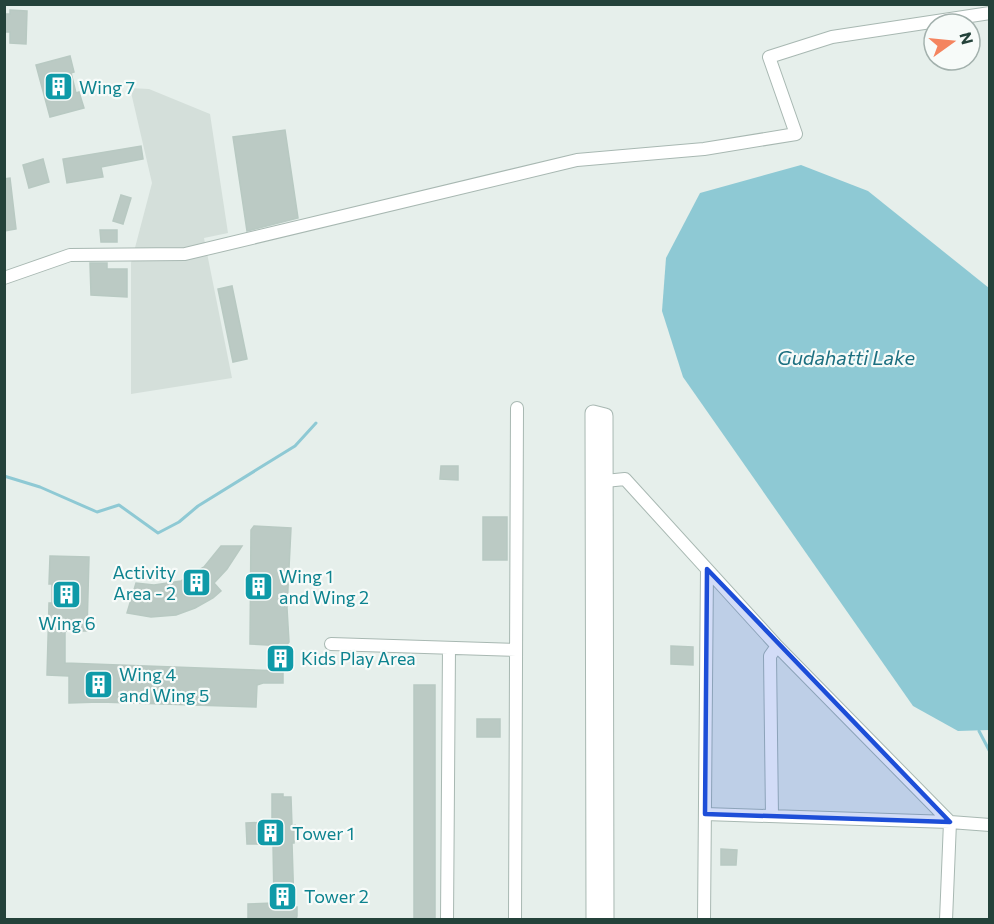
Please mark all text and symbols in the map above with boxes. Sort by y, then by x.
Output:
north arrow [922,12,982,72]
text: N [956,30,978,46]
building icon: Wing 7 [42,71,74,103]
place label: Wing 7 [79,76,135,98]
water label: Gudahatti Lake [777,345,915,369]
place label: Activity Area - 2 [113,561,176,604]
place label: Wing 1 and Wing 2 [279,565,369,608]
building icon: Activity Area - 2 [181,566,213,598]
building icon: Wing 1 and Wing 2 [242,570,274,602]
building icon: Wing 6 [51,578,83,610]
place label: Wing 6 [38,612,96,634]
building icon: Kids Play Area [264,642,296,674]
place label: Kids Play Area [301,647,416,669]
place label: Wing 4 and Wing 5 [119,663,209,706]
building icon: Wing 4 and Wing 5 [82,668,114,700]
building icon: Tower 1 [255,817,287,849]
place label: Tower 1 [292,822,355,844]
building icon: Tower 2 [267,880,299,912]
place label: Tower 2 [304,885,369,907]

